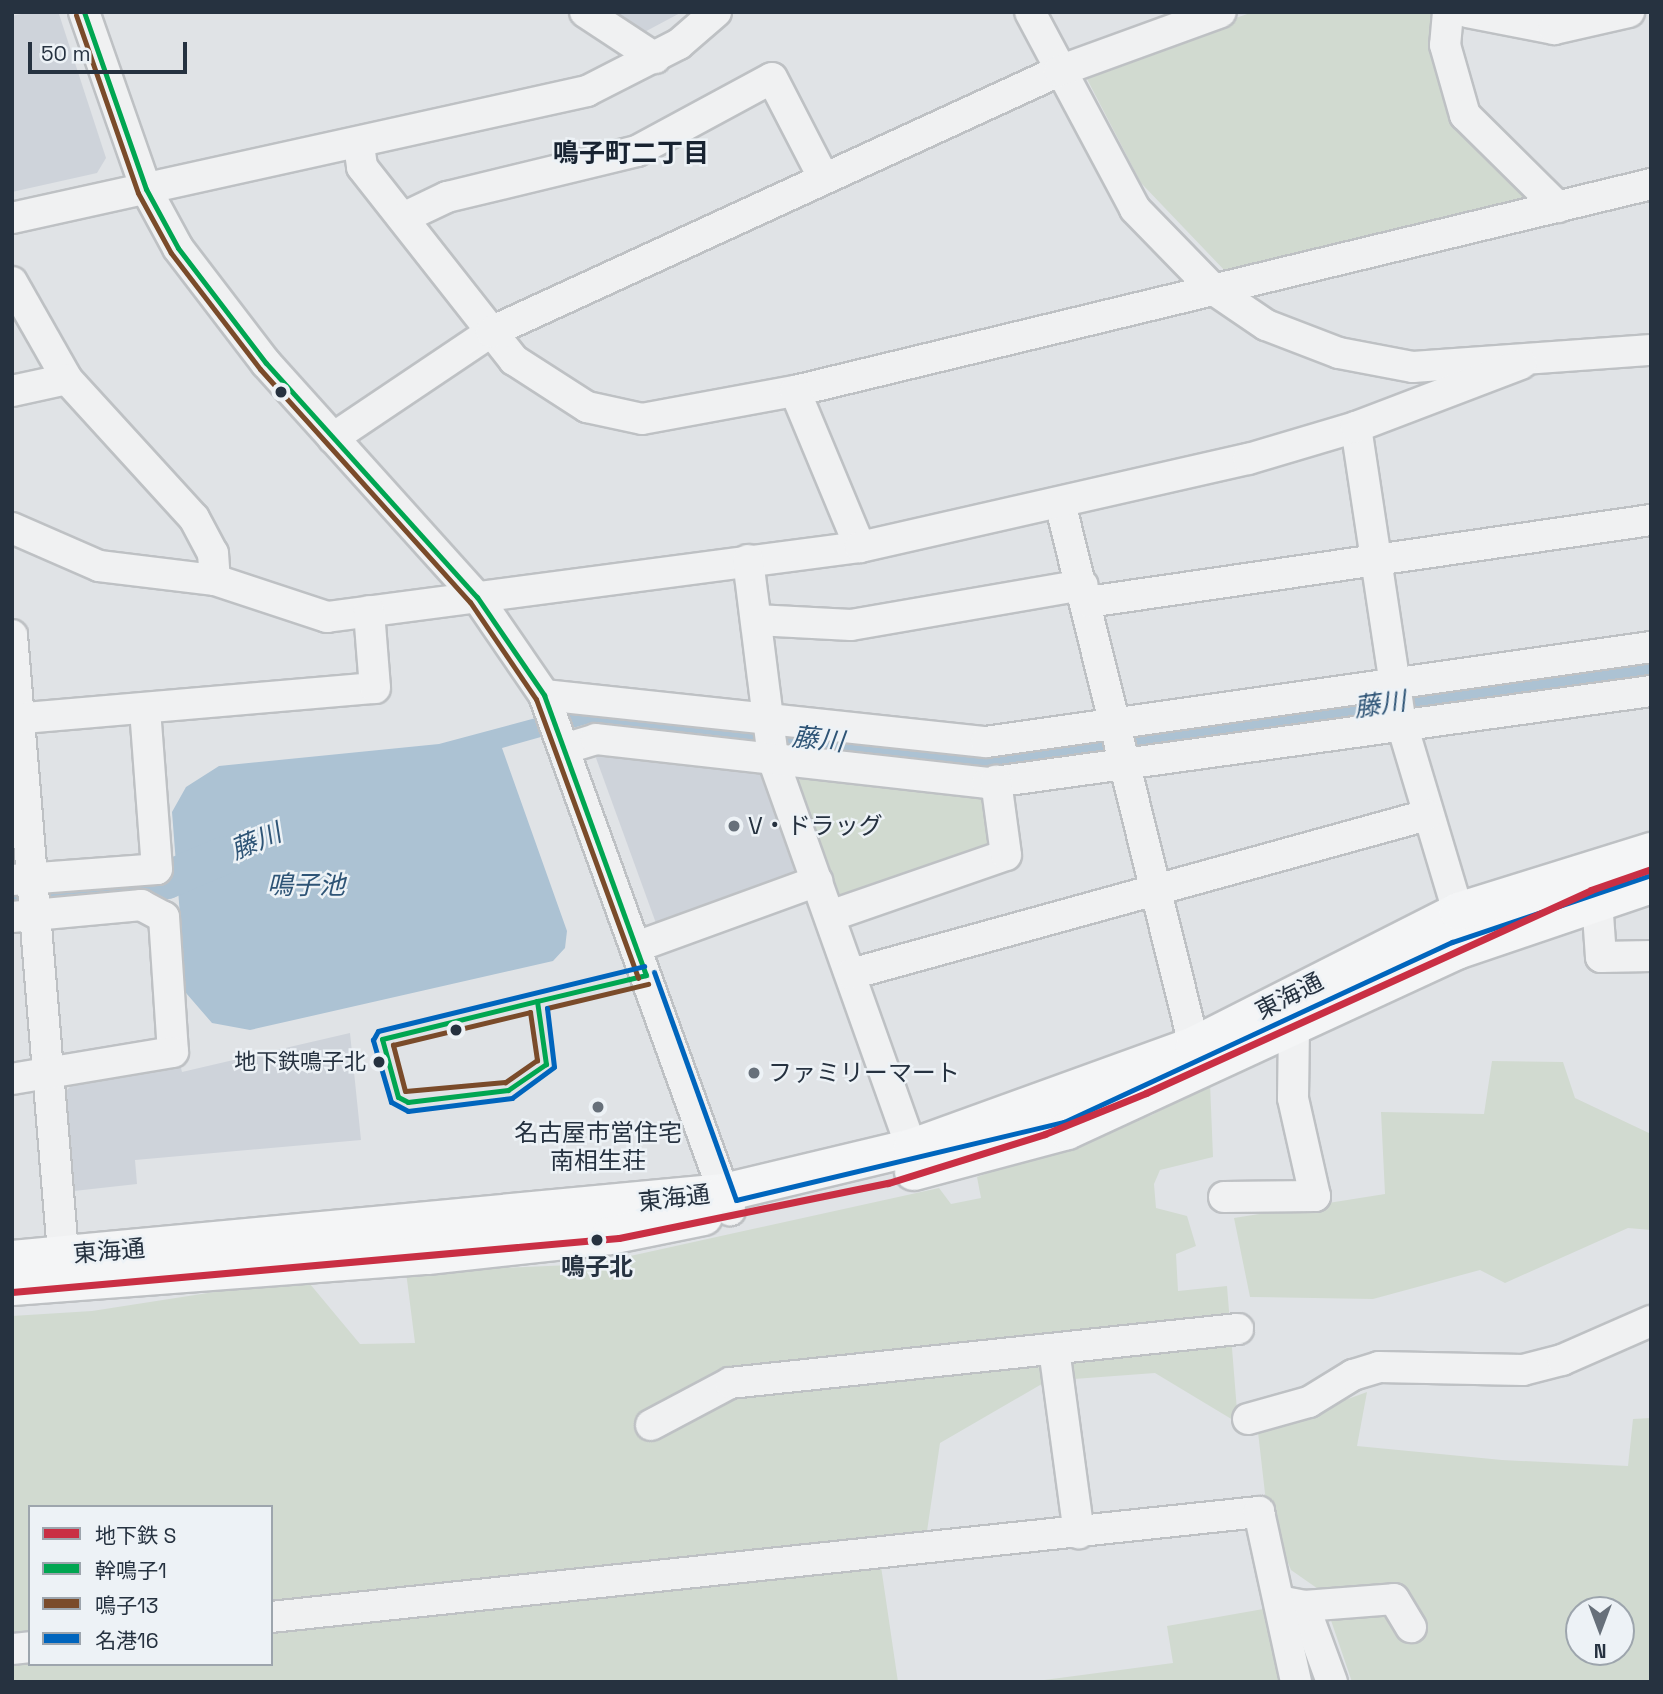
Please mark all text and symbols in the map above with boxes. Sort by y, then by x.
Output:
scale bar [32,28,191,72]
text: 50 m [41,40,91,67]
district label: 鳴子町二丁目 [553,138,709,170]
unlabelled marker [274,385,288,399]
water label: 藤川 [1352,686,1408,724]
water label: 藤川 [791,722,845,758]
place label: V・ドラッグ [748,812,883,840]
water label: 藤川 [226,817,286,867]
marker: V・ドラッグ [726,818,742,834]
water label: 鳴子池 [267,870,345,902]
street label: 東海通 [1250,967,1328,1025]
unlabelled marker [449,1023,463,1037]
place label: 地下鉄鳴子北 [234,1049,366,1075]
marker: 地下鉄鳴子北 [372,1055,386,1069]
place label: ファミリーマート [768,1059,960,1087]
marker: ファミリーマート [746,1065,762,1081]
marker: 名古屋市営住宅 南相生荘 [590,1099,606,1115]
place label: 名古屋市営住宅 南相生荘 [514,1119,682,1175]
street label: 東海通 [637,1179,711,1217]
marker: 鳴子北 [587,1230,607,1250]
street label: 東海通 [72,1234,146,1268]
place label: 鳴子北 [561,1253,633,1281]
legend [28,1505,273,1666]
text: 地下鉄 S [95,1522,176,1549]
text: 幹鳴子1 [95,1557,167,1584]
text: 鳴子13 [95,1592,158,1619]
north arrow [1565,1596,1635,1666]
text: 名港16 [95,1627,159,1654]
text: N [1594,1638,1606,1663]

